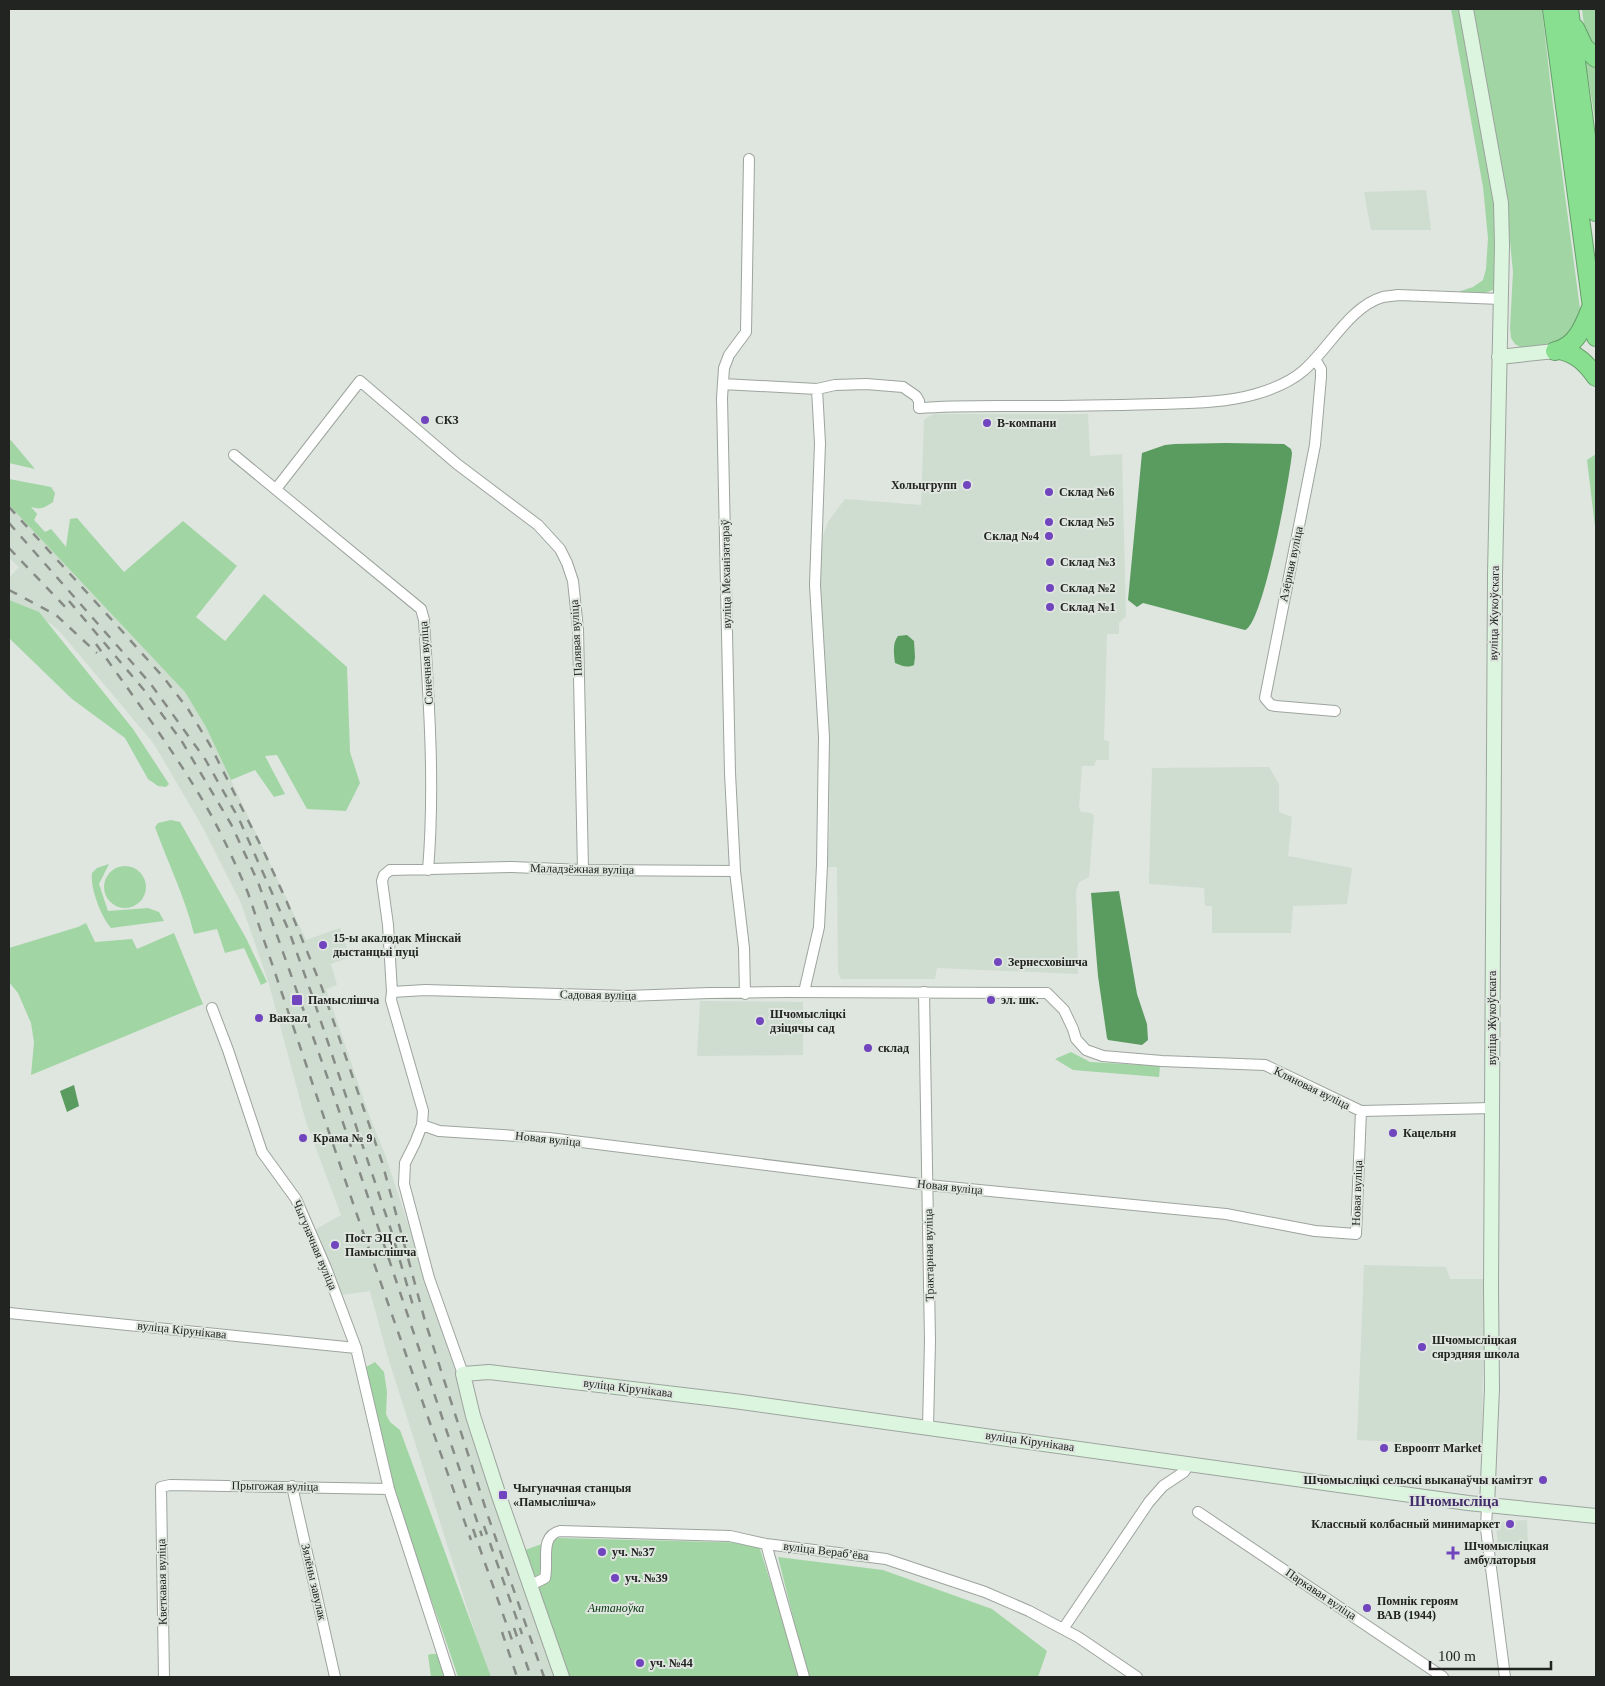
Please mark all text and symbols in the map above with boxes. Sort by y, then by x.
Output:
place label: СКЗ [435,413,459,427]
marker: СКЗ [419,414,431,426]
place label: В-компани [997,416,1057,430]
marker: В-компани [981,417,993,429]
place label: Хольцгрупп [891,478,957,492]
marker: Хольцгрупп [961,479,973,491]
place label: Склад №6 [1059,485,1114,499]
marker: Склад №6 [1043,486,1055,498]
place label: Склад №5 [1059,515,1114,529]
marker: Склад №5 [1043,516,1055,528]
street label: вуліца Механізатараў [718,519,734,629]
street label: Азёрная вуліца [1276,524,1306,603]
place label: Склад №4 [984,529,1039,543]
marker: Склад №4 [1043,530,1055,542]
place label: Склад №3 [1060,555,1115,569]
marker: Склад №3 [1044,556,1056,568]
street label: вуліца Жукоўскага [1486,565,1502,660]
place label: Склад №2 [1060,581,1115,595]
marker: Склад №2 [1044,582,1056,594]
street label: Палявая вуліца [567,599,585,677]
place label: Склад №1 [1060,600,1115,614]
marker: Склад №1 [1044,601,1056,613]
street label: Сонечная вуліца [416,620,436,705]
street label: Маладзёжная вуліца [530,861,635,877]
place label: 15-ы акалодак Мінскай дыстанцыі пуці [333,931,461,959]
marker: 15-ы акалодак Мінскай дыстанцыі пуці [317,939,329,951]
place label: Зернесховішча [1008,955,1088,969]
marker: Зернесховішча [992,956,1004,968]
street label: вуліца Жукоўскага [1485,970,1499,1065]
street label: Садовая вуліца [560,987,637,1003]
marker: Памыслішча [290,993,304,1007]
place label: Памыслішча [308,993,379,1007]
place label: эл. шк. [1001,993,1039,1007]
marker: эл. шк. [985,994,997,1006]
place label: Шчомысліцкі дзіцячы сад [770,1007,846,1035]
place label: Вакзал [269,1011,308,1025]
marker: Вакзал [253,1012,265,1024]
marker: Шчомысліцкі дзіцячы сад [754,1015,766,1027]
place label: склад [878,1041,909,1055]
marker: склад [862,1042,874,1054]
street label: Кляновая вуліца [1272,1063,1353,1113]
place label: Кацельня [1403,1126,1457,1140]
marker: Кацельня [1387,1127,1399,1139]
street label: Новая вуліца [515,1129,582,1149]
place label: Крама № 9 [313,1131,373,1145]
marker: Крама № 9 [297,1132,309,1144]
street label: Новая вуліца [1349,1159,1365,1226]
street label: Новая вуліца [917,1177,984,1197]
street label: Чыгуначная вуліца [290,1198,340,1293]
street label: Трактарная вуліца [921,1208,937,1301]
place label: Пост ЭЦ ст. Памыслішча [345,1231,416,1259]
marker: Пост ЭЦ ст. Памыслішча [329,1239,341,1251]
street label: вуліца Кірунікава [137,1318,228,1342]
place label: Шчомысліцкая сярэдняя школа [1432,1333,1520,1361]
marker: Шчомысліцкая сярэдняя школа [1416,1341,1428,1353]
street label: вуліца Кірунікава [583,1376,674,1400]
street label: вуліца Кірунікава [985,1428,1076,1454]
place label: Евроопт Market [1394,1441,1482,1455]
marker: Евроопт Market [1378,1442,1390,1454]
place label: Шчомысліцкі сельскі выканаўчы камітэт [1304,1473,1533,1487]
marker: Шчомысліцкі сельскі выканаўчы камітэт [1537,1474,1549,1486]
street label: Прыгожая вуліца [231,1478,319,1494]
place label: Чыгуначная станцыя «Памыслішча» [513,1481,632,1509]
marker: Чыгуначная станцыя «Памыслішча» [497,1489,509,1501]
district label: Шчомысліца [1409,1493,1499,1509]
place label: Классный колбасный минимаркет [1311,1517,1500,1531]
marker: Классный колбасный минимаркет [1504,1518,1516,1530]
street label: Кветкавая вуліца [154,1538,170,1625]
street label: вуліца Верабʼёва [783,1539,870,1563]
place label: Шчомысліцкая амбулаторыя [1464,1539,1549,1567]
street label: Зялёны завулак [298,1542,330,1622]
place label: уч. №37 [612,1545,655,1559]
marker: уч. №37 [596,1546,608,1558]
marker: Шчомысліцкая амбулаторыя [1446,1546,1460,1560]
street label: Паркавая вуліца [1283,1565,1360,1623]
place label: уч. №39 [625,1571,668,1585]
marker: уч. №39 [609,1572,621,1584]
place label: Помнік героям ВАВ (1944) [1377,1594,1458,1622]
park label: Антаноўка [587,1601,644,1615]
marker: Помнік героям ВАВ (1944) [1361,1602,1373,1614]
scale bar [1430,1638,1551,1670]
text: 100 m [1438,1648,1476,1664]
place label: уч. №44 [650,1656,693,1670]
marker: уч. №44 [634,1657,646,1669]

